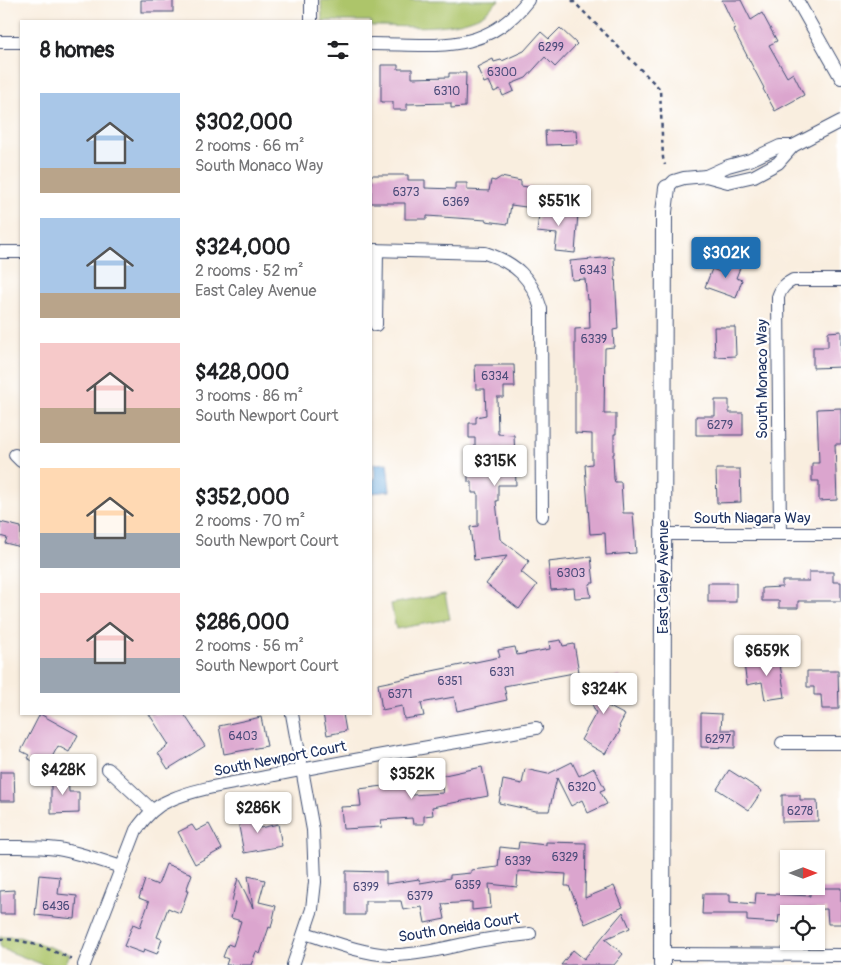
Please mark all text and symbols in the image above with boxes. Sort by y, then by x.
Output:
icon: filters [324,36,352,64]
text: 8 homes [40,37,114,64]
house number: 6299 [538,40,564,55]
house number: 6300 [487,65,517,80]
house number: 6310 [434,84,460,99]
text: $302,000 [195,109,293,136]
icon: home [80,113,140,173]
text: 2 rooms · 66 m² [195,136,305,156]
text: South Monaco Way [195,156,323,176]
pin: $551K [524,184,594,227]
house number: 6373 [393,185,420,200]
text: $551K [538,191,580,211]
house number: 6369 [443,195,469,210]
text: $324,000 [195,234,290,261]
pin: $302K [691,236,761,279]
icon: home [80,238,140,298]
text: $302K [702,243,750,263]
text: 2 rooms · 52 m² [195,261,304,281]
house number: 6343 [579,263,607,278]
text: East Caley Avenue [195,281,316,301]
street label: South Monaco Way [753,318,772,439]
house number: 6339 [581,332,607,347]
text: $428,000 [195,359,289,386]
icon: home [80,363,140,423]
house number: 6334 [481,369,509,384]
text: 3 rooms · 86 m² [195,386,303,406]
text: South Newport Court [195,406,338,426]
house number: 6279 [707,418,733,433]
pin: $315K [460,444,530,487]
text: $315K [474,451,516,471]
text: $352,000 [195,484,290,511]
icon: home [80,488,140,548]
street label: South Niagara Way [694,509,811,528]
text: 2 rooms · 70 m² [195,511,305,531]
street label: East Caley Avenue [654,520,673,634]
text: South Newport Court [195,531,338,551]
house number: 6303 [557,566,586,581]
text: $286,000 [195,609,289,636]
icon: home [80,613,140,673]
pin: $659K [732,634,802,677]
text: 2 rooms · 56 m² [195,636,304,656]
text: $659K [745,641,789,661]
text: South Newport Court [195,656,338,676]
house number: 6331 [489,665,515,680]
pin: $324K [569,672,639,715]
house number: 6351 [438,674,462,689]
text: $324K [581,679,627,699]
house number: 6371 [388,687,412,702]
house number: 6403 [229,729,258,744]
house number: 6297 [705,732,732,747]
street label: South Newport Court [212,737,349,781]
pin: $428K [28,754,98,796]
pin: $352K [377,758,447,800]
text: $428K [41,760,85,780]
text: $352K [390,764,434,784]
house number: 6320 [568,780,596,795]
pin: $286K [223,792,293,834]
text: $286K [236,798,280,818]
house number: 6278 [787,804,813,819]
house number: 6329 [552,850,578,865]
north arrow [780,850,825,895]
map controls [780,850,825,950]
house number: 6339 [505,854,531,869]
house number: 6359 [455,878,481,893]
house number: 6399 [353,880,379,895]
house number: 6379 [407,889,433,904]
house number: 6436 [42,899,70,914]
button: locate [780,905,825,950]
street label: South Oneida Court [397,909,522,947]

